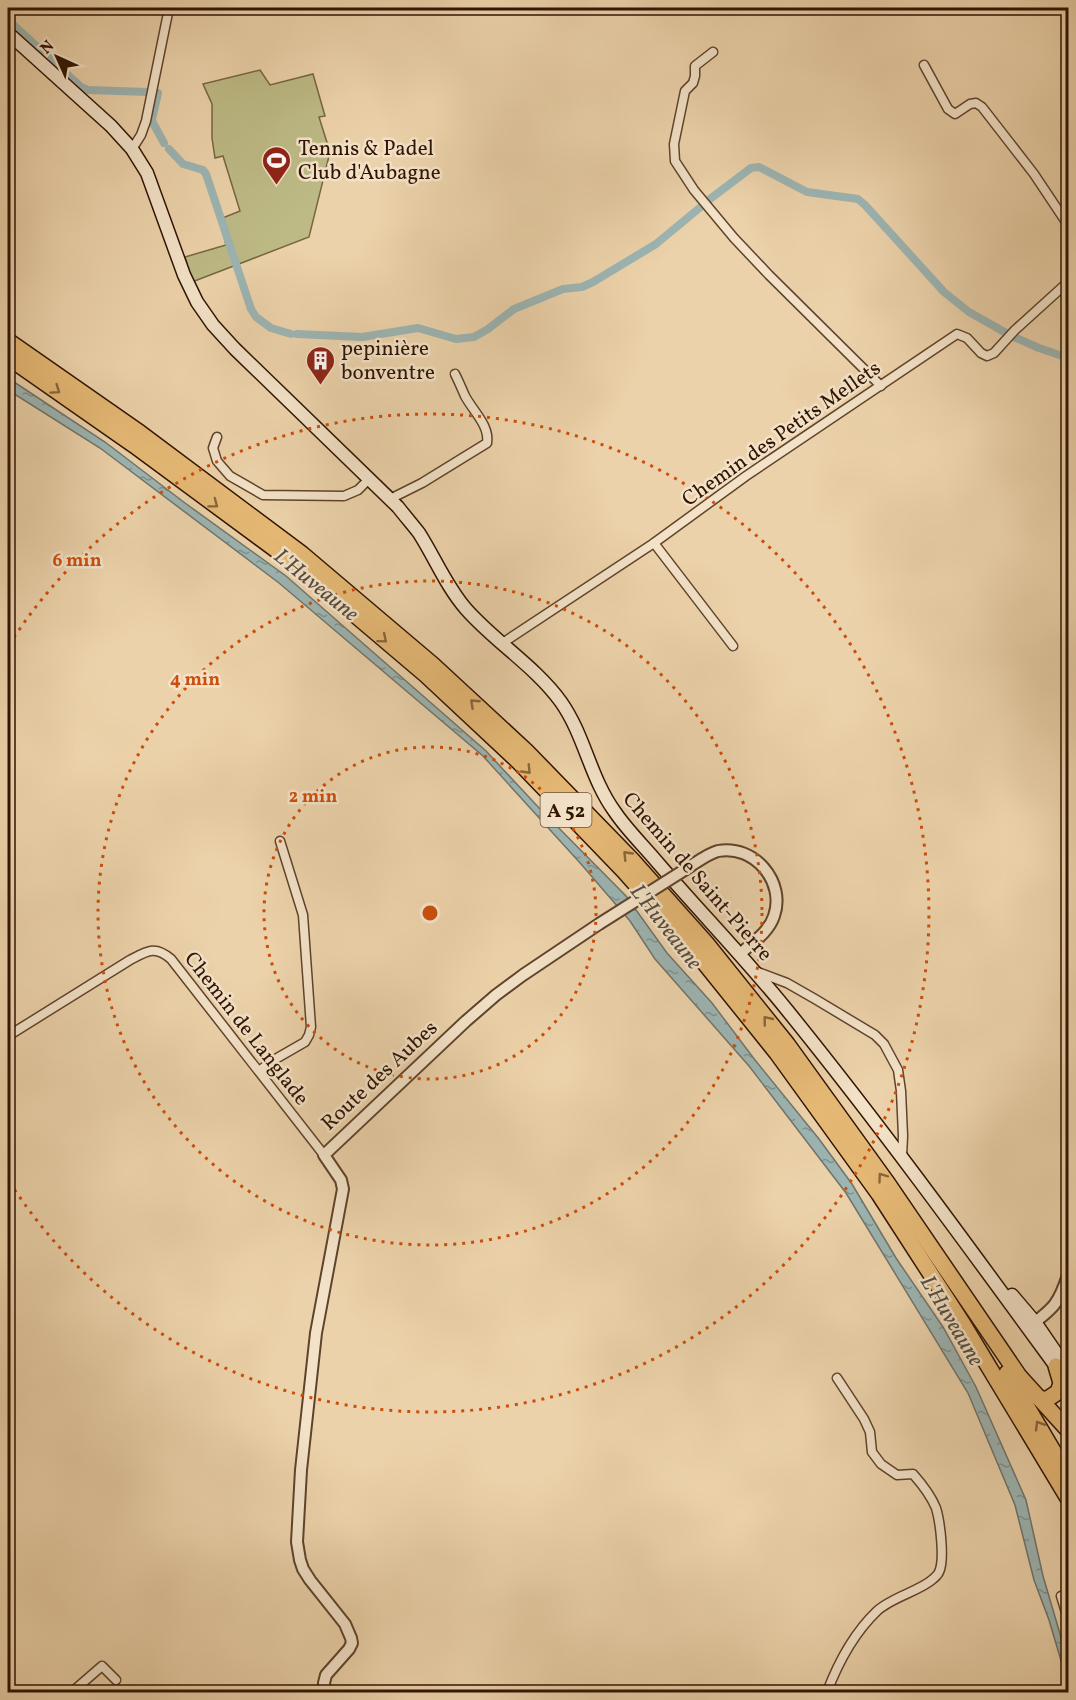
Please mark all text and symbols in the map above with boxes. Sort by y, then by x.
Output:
north arrow [27,27,87,87]
text: N [36,36,60,60]
place label: Tennis & Padel Club d'Aubagne [298,135,441,188]
sports icon: Tennis & Padel Club d'Aubagne [261,144,293,186]
place label: pepinière bonventre [341,335,435,388]
building icon: pepinière bonventre [304,344,336,386]
street label: Chemin des Petits Mellets [677,354,887,514]
one-way arrow [49,383,60,394]
one-way arrow [207,497,218,508]
water label: L'Huveaune [266,542,365,630]
text: 6 min [52,549,102,574]
one-way arrow [376,632,387,643]
text: 4 min [170,668,220,693]
one-way arrow [470,699,481,710]
one-way arrow [520,763,531,774]
text: 2 min [289,785,337,810]
street label: Chemin de Saint-Pierre [615,786,779,968]
road number: A 52 [540,793,592,827]
one-way arrow [623,852,634,862]
water label: L'Huveaune [622,878,708,977]
centre of rings [420,903,440,923]
street label: Chemin de Langlade [177,946,315,1112]
street label: Route des Aubes [315,1014,445,1138]
one-way arrow [763,1016,774,1027]
one-way arrow [878,1172,889,1183]
water label: L'Huveaune [912,1270,990,1373]
one-way arrow [1035,1421,1046,1431]

